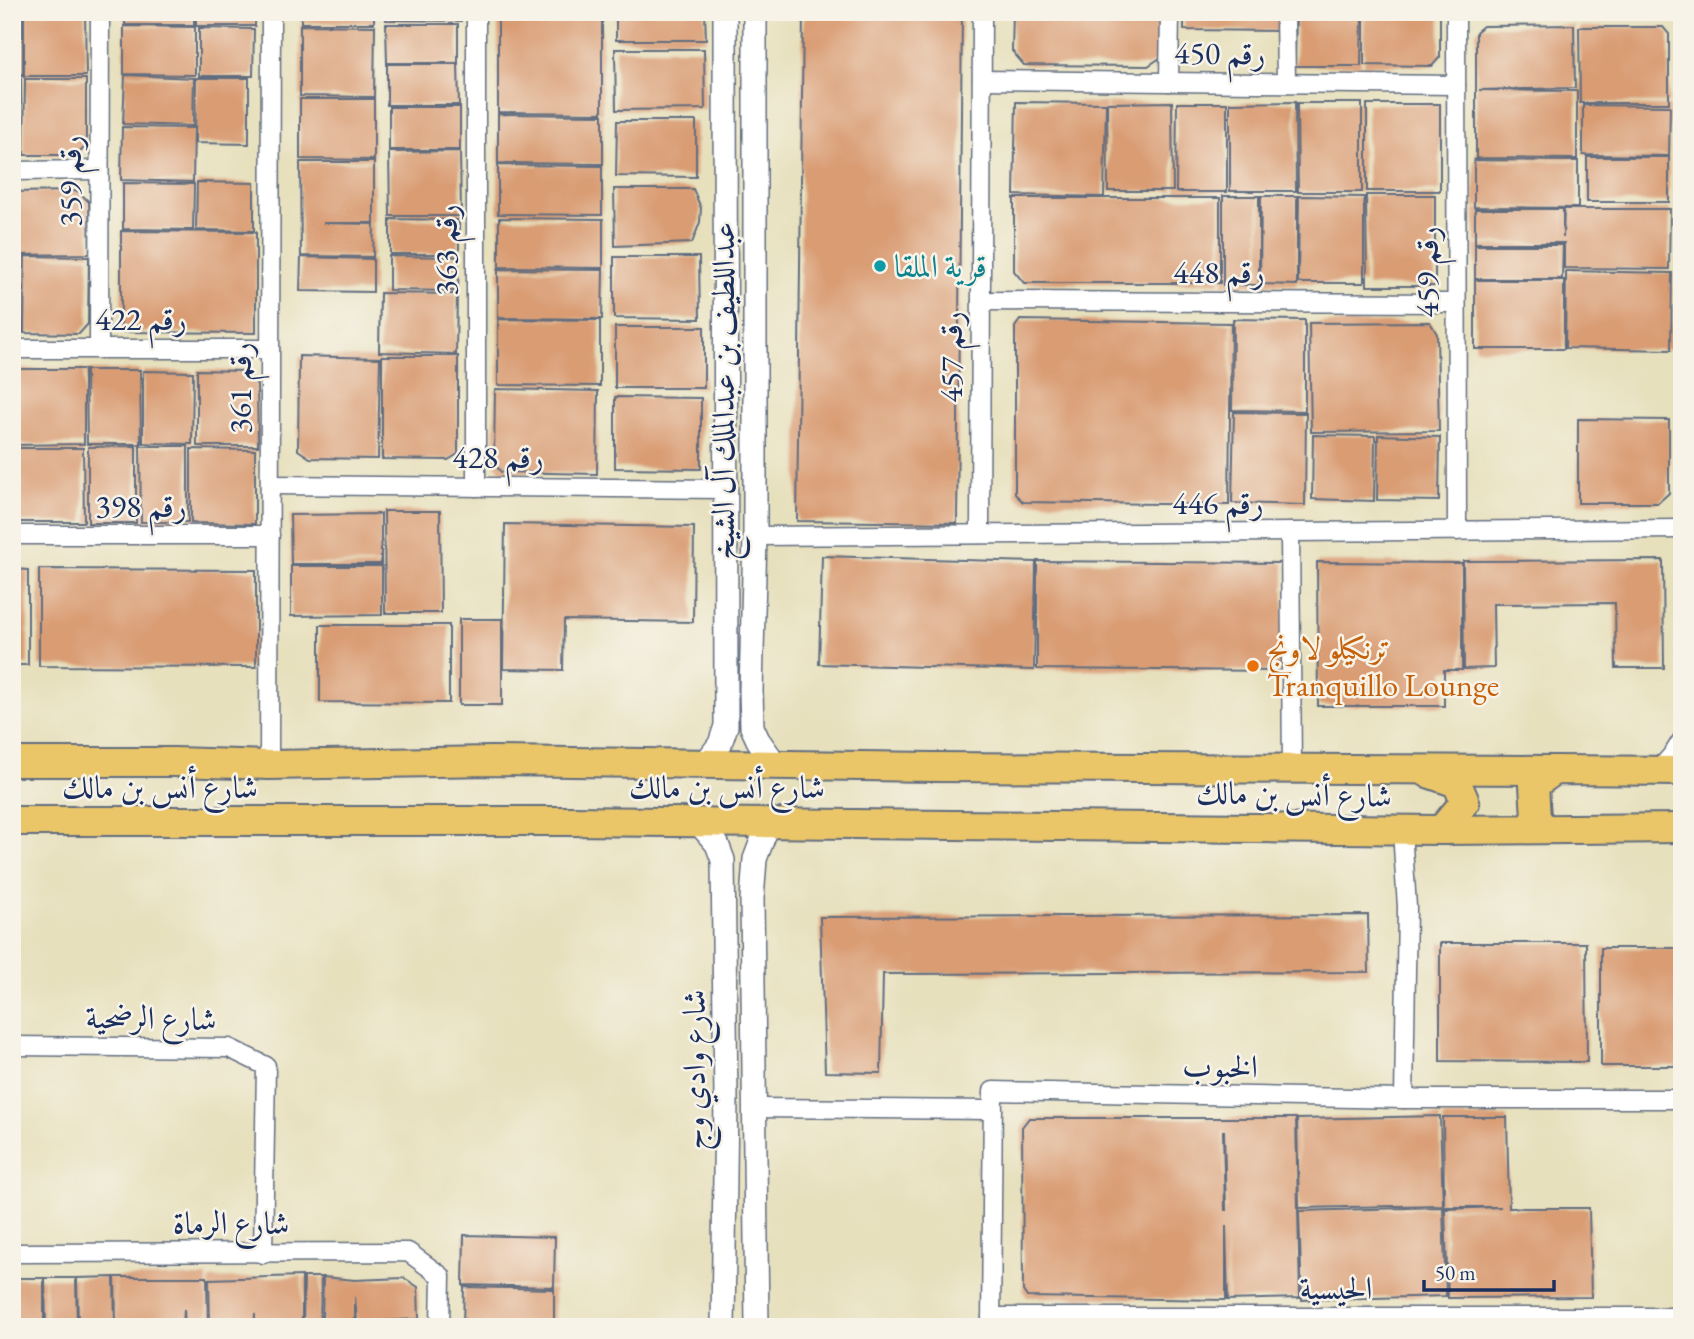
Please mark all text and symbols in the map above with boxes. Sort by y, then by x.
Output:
street label: رقم 450 [1174,31,1266,84]
street label: رقم 359 [49,135,100,227]
street label: رقم 363 [425,204,476,296]
street label: عبداللطيف بن عبدالملك آل الشيخ [702,222,751,560]
street label: رقم 459 [1406,226,1457,318]
place label: قرية الملقا [894,245,987,287]
street label: رقم 448 [1173,251,1265,302]
marker: قرية الملقا [872,258,888,274]
street label: رقم 422 [95,298,187,349]
street label: رقم 457 [930,311,981,403]
street label: رقم 361 [219,342,270,434]
street label: رقم 428 [452,436,544,487]
street label: رقم 446 [1172,482,1264,533]
street label: رقم 398 [95,485,187,536]
place label: ترنكيلو لاونج Tranquillo Lounge [1267,627,1499,706]
marker: ترنكيلو لاونج Tranquillo Lounge [1245,658,1261,674]
street label: شارع أنس بن مالك [62,765,258,814]
street label: شارع أنس بن مالك [629,765,825,814]
street label: شارع أنس بن مالك [1196,770,1392,823]
street label: شارع وادي وج [673,990,722,1150]
street label: شارع الرضحية [85,996,217,1046]
street label: الخبوب [1182,1044,1258,1088]
street label: شارع الرماة [173,1202,289,1250]
scale bar [1424,1248,1554,1292]
text: 50 m [1435,1259,1476,1286]
street label: الحيسية [1299,1267,1373,1309]

